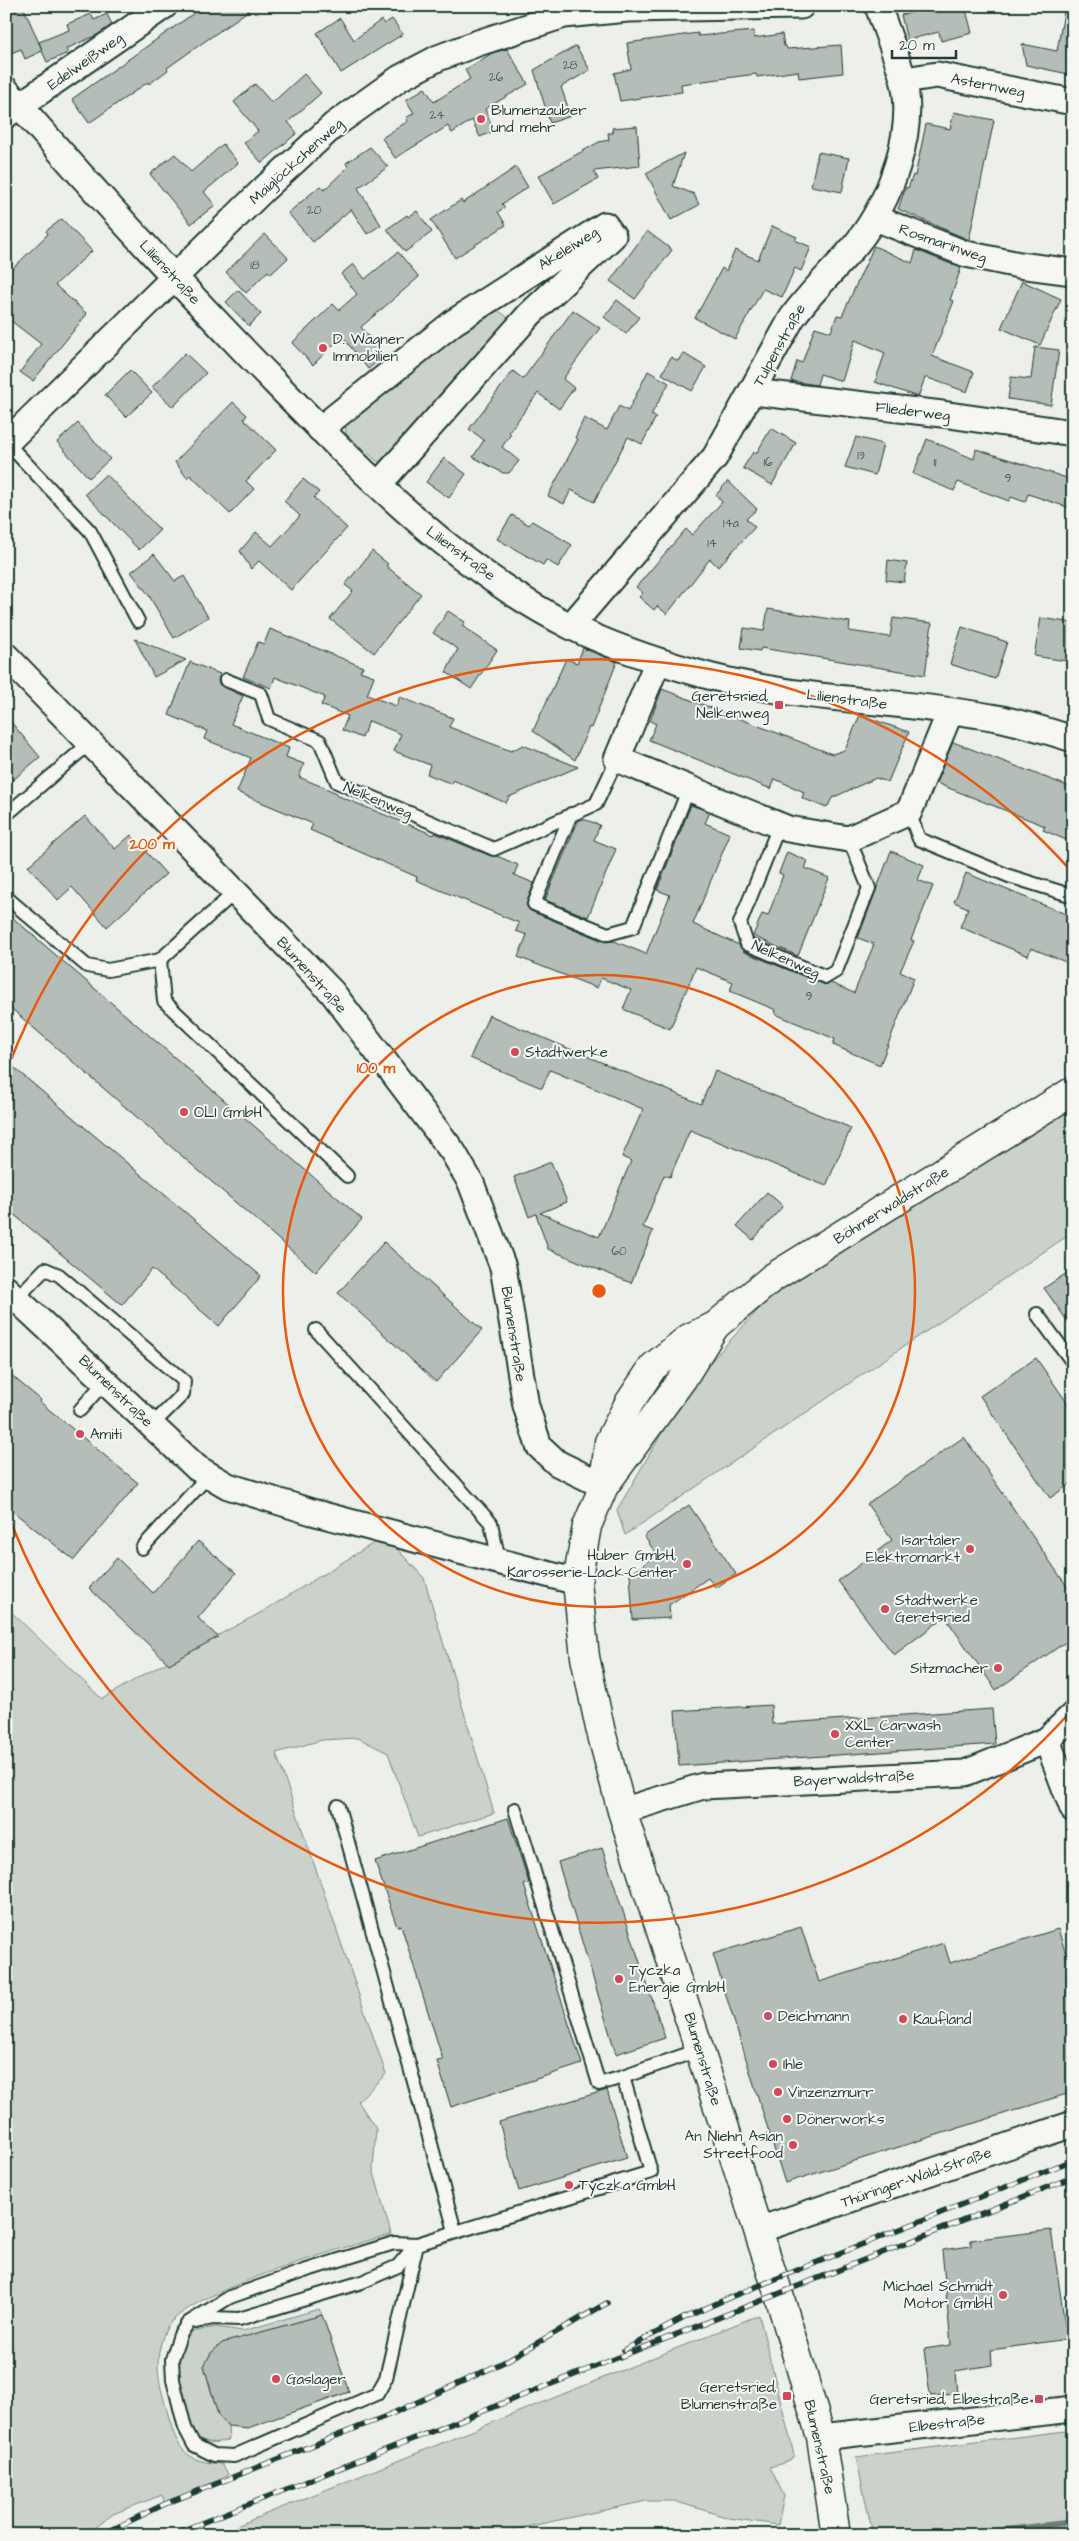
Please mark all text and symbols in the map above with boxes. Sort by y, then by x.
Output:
street label: Edelweißweg [43,27,128,96]
scale bar [892,28,955,60]
text: 20 m [899,35,935,56]
house number: 28 [563,57,578,74]
street label: Asternweg [949,68,1027,104]
house number: 26 [489,69,504,86]
place label: Blumenzauber und mehr [491,100,586,138]
house number: 24 [429,107,445,124]
street label: Maiglöckchenweg [245,113,349,210]
marker: Blumenzauber und mehr [475,113,487,125]
house number: 20 [307,202,322,219]
street label: Rosmarinweg [896,219,990,269]
street label: Akeleiweg [534,221,603,276]
street label: Lilienstraße [134,235,205,309]
house number: 18 [250,257,260,274]
street label: Tulpenstraße [748,300,811,390]
place label: D. Wagner Immobilien [333,329,404,367]
marker: D. Wagner Immobilien [317,342,329,354]
street label: Fliederweg [874,396,952,428]
house number: 13 [857,447,865,464]
house number: 16 [763,454,773,471]
house number: 11 [933,454,937,471]
house number: 9 [1005,470,1012,487]
house number: 14a [723,515,739,532]
street label: Lilienstraße [422,521,500,586]
house number: 14 [707,535,717,552]
street label: Lilienstraße [805,684,889,715]
place label: Geretsried, Nelkenweg [691,686,769,725]
marker: Geretsried, Nelkenweg [773,699,785,711]
street label: Nelkenweg [340,777,416,825]
text: 200 m [128,834,175,855]
street label: Blumenstraße [272,933,352,1018]
street label: Nelkenweg [748,935,824,985]
house number: 9 [806,988,813,1005]
place label: Stadtwerke [525,1042,608,1063]
marker: Stadtwerke [509,1046,521,1058]
text: 100 m [357,1058,396,1079]
place label: OLI GmbH [194,1102,262,1123]
marker: OLI GmbH [178,1106,190,1118]
street label: Böhmerwaldstraße [829,1161,953,1249]
house number: 60 [611,1243,627,1260]
centre of rings [590,1282,608,1300]
street label: Blumenstraße [496,1285,531,1383]
street label: Blumenstraße [74,1350,158,1432]
place label: Amiti [90,1424,123,1445]
marker: Amiti [74,1428,86,1440]
place label: Isartaler Elektromarkt [866,1530,960,1568]
marker: Isartaler Elektromarkt [964,1543,976,1555]
place label: Huber GmbH, Karosserie-Lack-Center [507,1545,677,1583]
marker: Huber GmbH, Karosserie-Lack-Center [681,1558,693,1570]
place label: Stadtwerke Geretsried [895,1590,978,1628]
marker: Stadtwerke Geretsried [879,1603,891,1615]
place label: Sitzmacher [910,1658,988,1679]
marker: Sitzmacher [992,1662,1004,1674]
place label: XXL Carwash Center [845,1715,941,1753]
marker: XXL Carwash Center [829,1728,841,1740]
street label: Bayerwaldstraße [793,1765,915,1793]
place label: Tyczka Energie GmbH [629,1960,725,1999]
marker: Tyczka Energie GmbH [613,1973,625,1985]
place label: Deichmann [778,2006,850,2027]
place label: Kaufland [913,2009,972,2030]
street label: Blumenstraße [678,2010,727,2108]
marker: Deichmann [762,2010,774,2022]
marker: Kaufland [897,2013,909,2025]
place label: Ihle [783,2054,803,2075]
marker: Ihle [767,2058,779,2070]
place label: Vinzenzmurr [788,2082,874,2103]
marker: Vinzenzmurr [772,2086,784,2098]
place label: Dönerworks [797,2109,885,2130]
marker: Dönerworks [781,2113,793,2125]
place label: An Niehn Asian Streetfood [685,2126,783,2164]
marker: An Niehn Asian Streetfood [787,2139,799,2151]
street label: Thüringer-Wald-Straße [838,2142,995,2214]
place label: Tyczka GmbH [579,2175,676,2197]
marker: Tyczka GmbH [563,2179,575,2191]
place label: Michael Schmidt Motor GmbH [883,2276,993,2314]
marker: Michael Schmidt Motor GmbH [997,2289,1009,2301]
place label: Gaslager [286,2369,346,2391]
marker: Gaslager [270,2373,282,2385]
place label: Geretsried, Blumenstraße [681,2377,777,2415]
place label: Geretsried, Elbestraße [869,2389,1029,2410]
marker: Geretsried, Blumenstraße [781,2390,793,2402]
marker: Geretsried, Elbestraße [1033,2393,1045,2405]
street label: Blumenstraße [798,2398,841,2496]
street label: Elbestraße [908,2409,986,2438]

